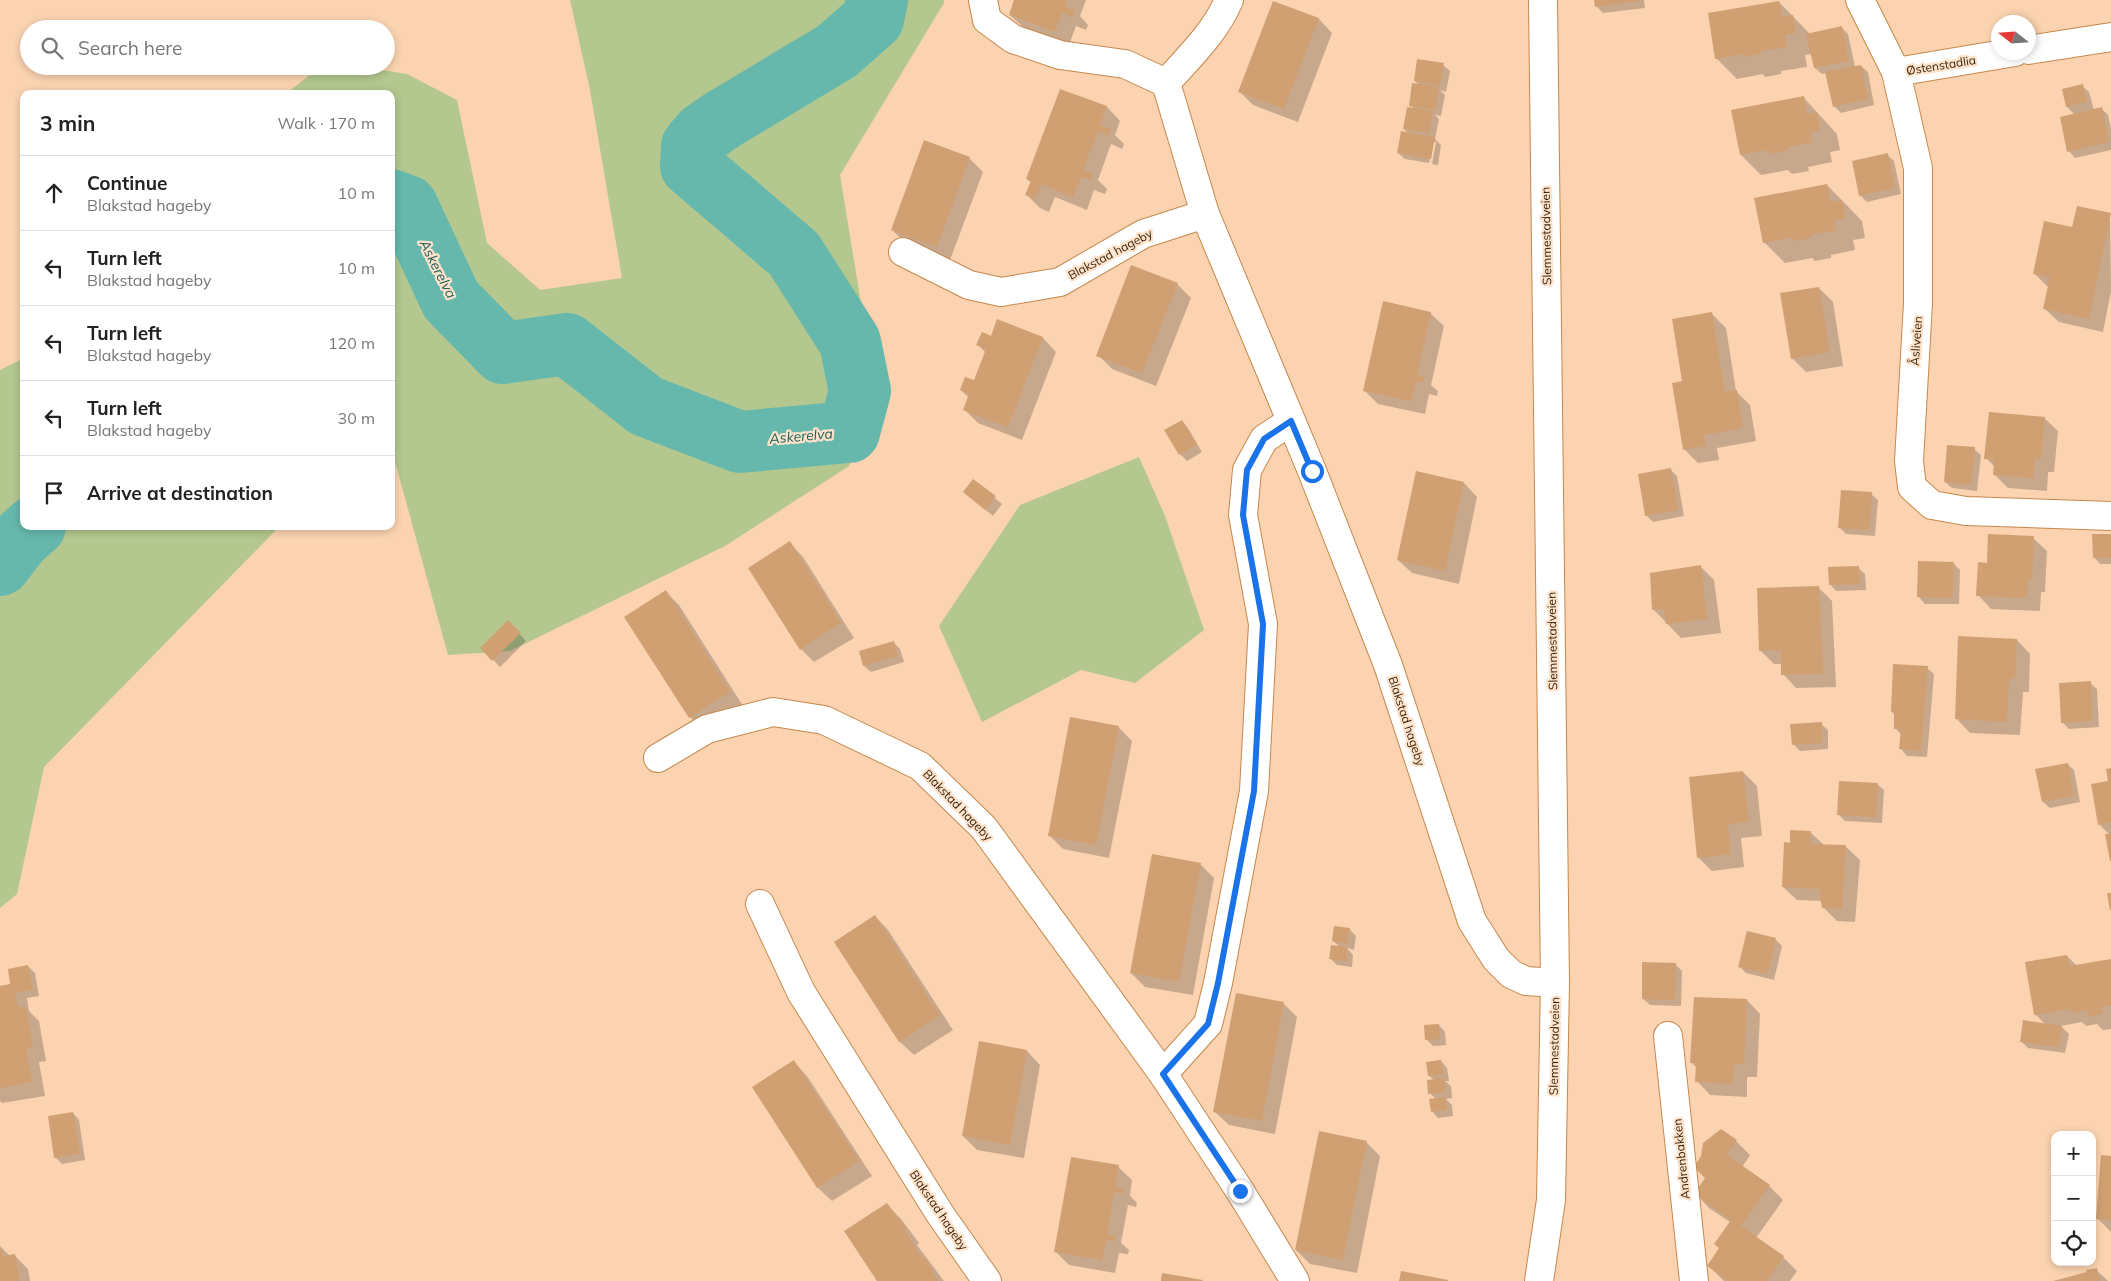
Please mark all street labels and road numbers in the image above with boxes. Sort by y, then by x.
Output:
street label: Østenstadlia [1905,52,1977,78]
street label: Slemmestadveien [1538,187,1554,285]
street label: Blakstad hageby [1065,225,1155,283]
street label: Åsliveien [1907,316,1925,366]
street label: Slemmestadveien [1544,592,1560,690]
street label: Blakstad hageby [1385,674,1429,768]
street label: Blakstad hageby [920,766,996,844]
street label: Slemmestadveien [1546,997,1562,1095]
street label: Andrenbakken [1669,1118,1693,1200]
street label: Blakstad hageby [907,1167,972,1253]

